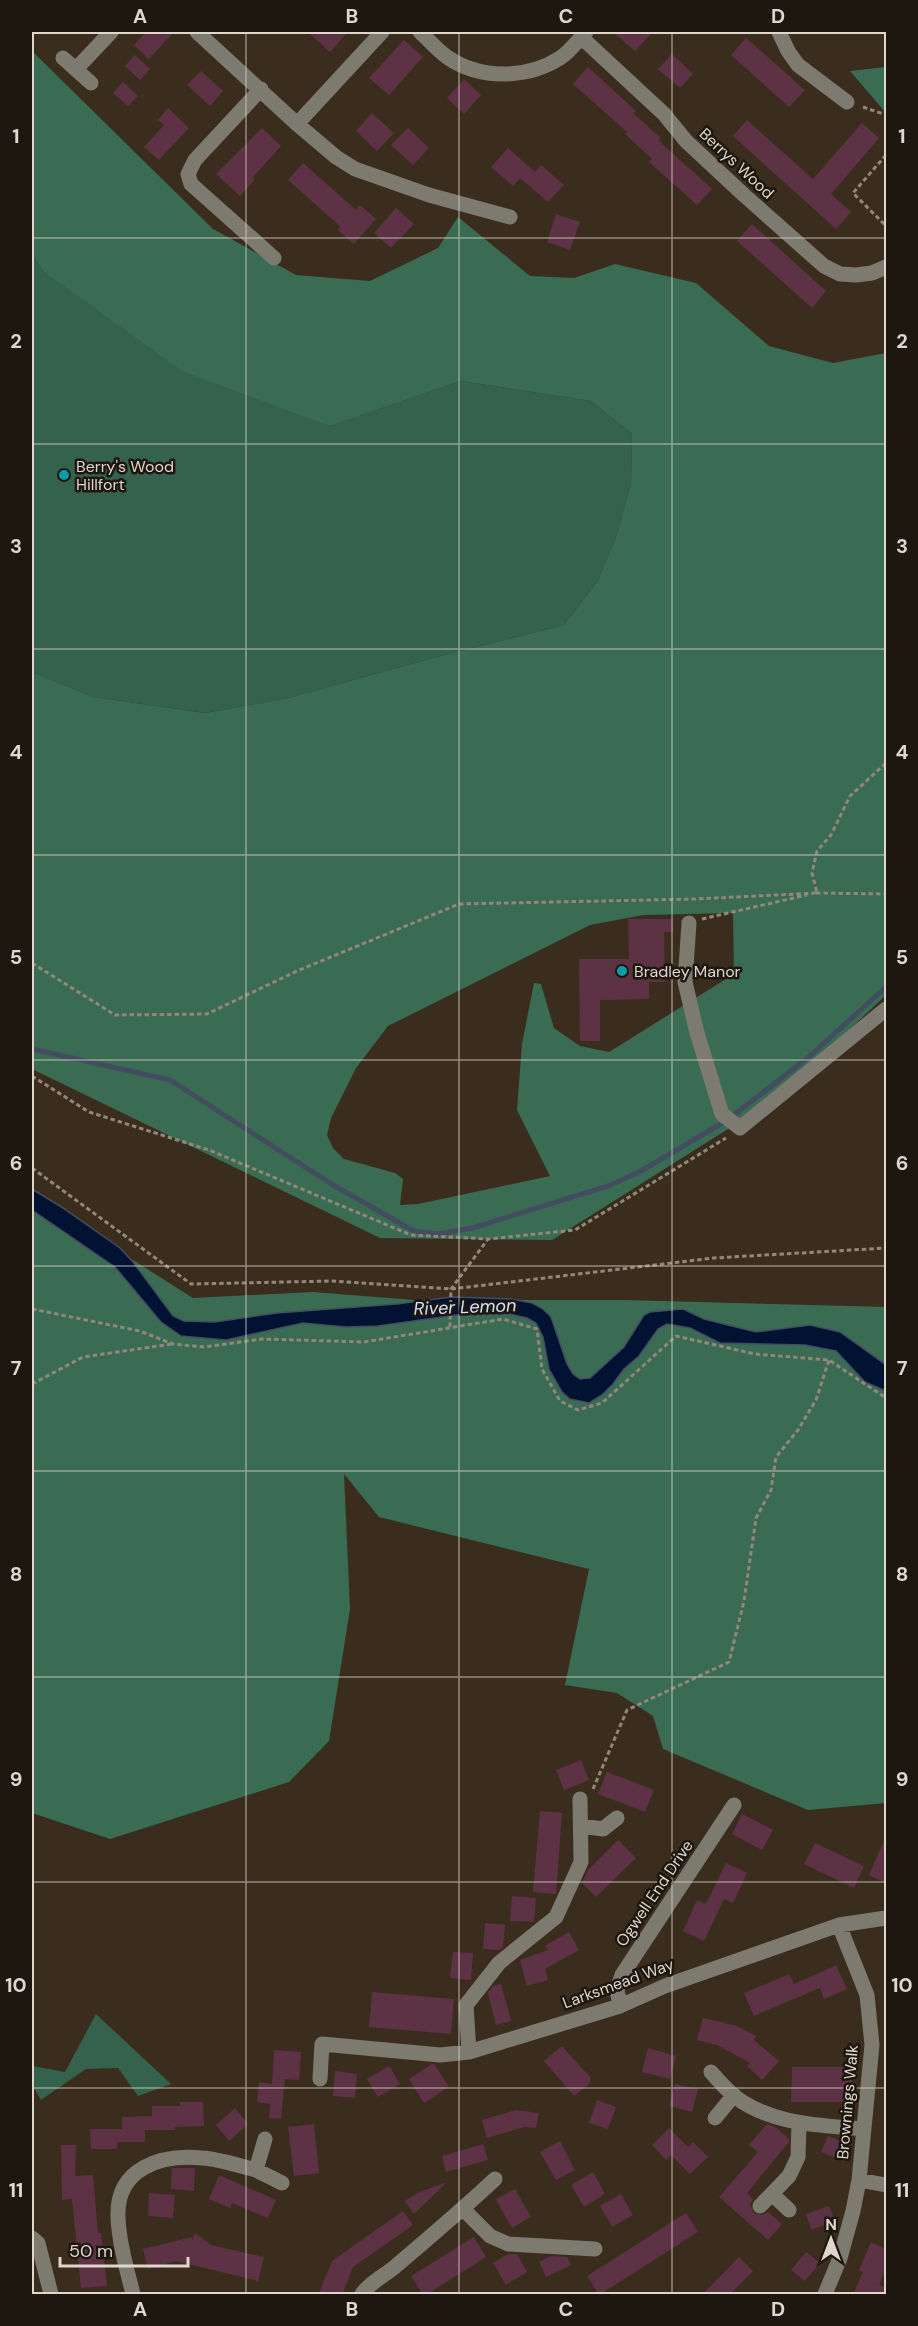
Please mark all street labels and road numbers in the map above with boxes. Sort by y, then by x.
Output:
street label: Berrys Wood [695,123,779,203]
street label: Ogwell End Drive [611,1836,698,1951]
street label: Larksmead Way [560,1954,677,2013]
street label: Brownings Walk [832,2044,863,2160]

